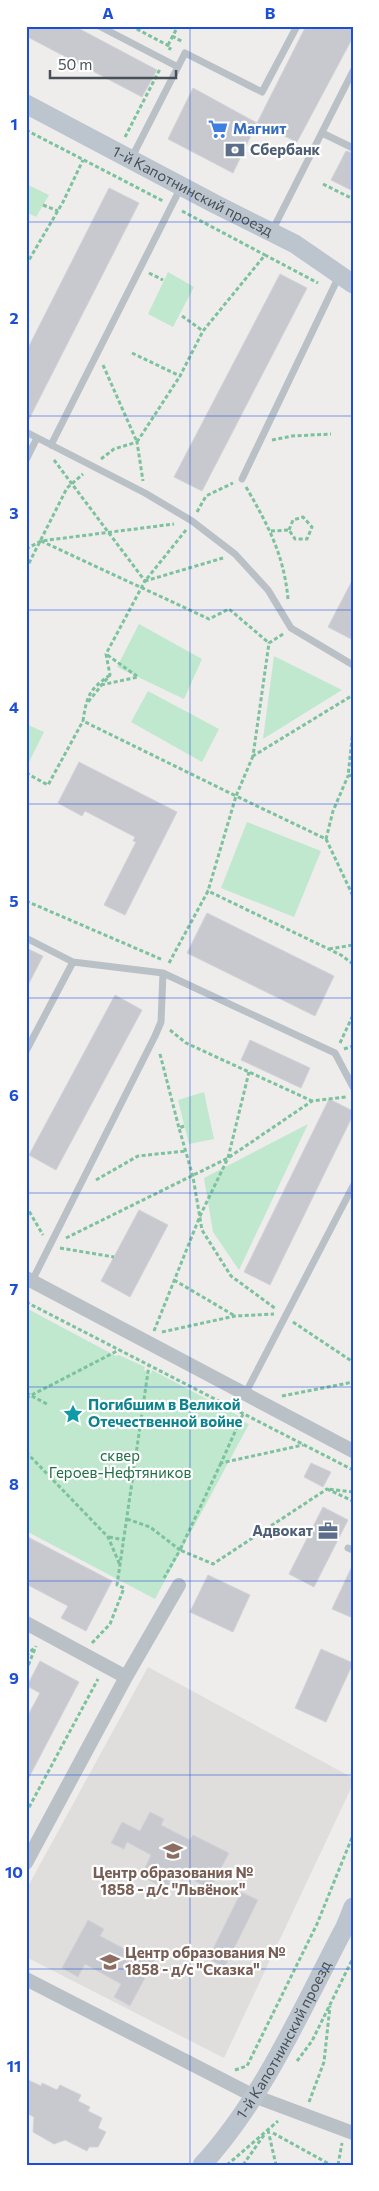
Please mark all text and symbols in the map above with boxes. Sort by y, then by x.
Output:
text: A [102,3,114,22]
text: B [265,3,276,22]
scale bar [50,48,176,80]
text: 50 m [58,55,92,73]
text: 1 [10,114,18,133]
supermarket icon: Магнит [207,118,229,140]
place label: Магнит [233,119,286,137]
bank icon: Сбербанк [224,139,246,161]
place label: Сбербанк [250,140,321,158]
street label: 1-й Капотнинский проезд [110,141,276,240]
text: 2 [9,308,19,327]
text: 3 [9,503,19,522]
text: 4 [9,697,19,716]
text: 5 [9,891,19,910]
text: 6 [9,1085,19,1104]
text: 7 [10,1279,19,1298]
place label: Погибшим в Великой Отечественной войне [88,1395,243,1430]
place icon: Погибшим в Великой Отечественной войне [62,1403,84,1425]
park label: сквер Героев-Нефтяников [49,1446,191,1481]
text: 8 [9,1474,19,1493]
office icon: Адвокат [317,1520,339,1542]
place label: Адвокат [252,1521,313,1539]
text: 9 [9,1668,19,1687]
school or university icon: Центр образования № 1858 - д/с "Львёнок" [162,1840,184,1862]
text: 10 [5,1862,23,1881]
place label: Центр образования № 1858 - д/с "Львёнок" [93,1863,253,1898]
place label: Центр образования № 1858 - д/с "Сказка" [125,1943,286,1978]
school or university icon: Центр образования № 1858 - д/с "Сказка" [99,1951,121,1973]
street label: 1-й Капотнинский проезд [232,1957,334,2122]
text: 11 [7,2056,21,2075]

